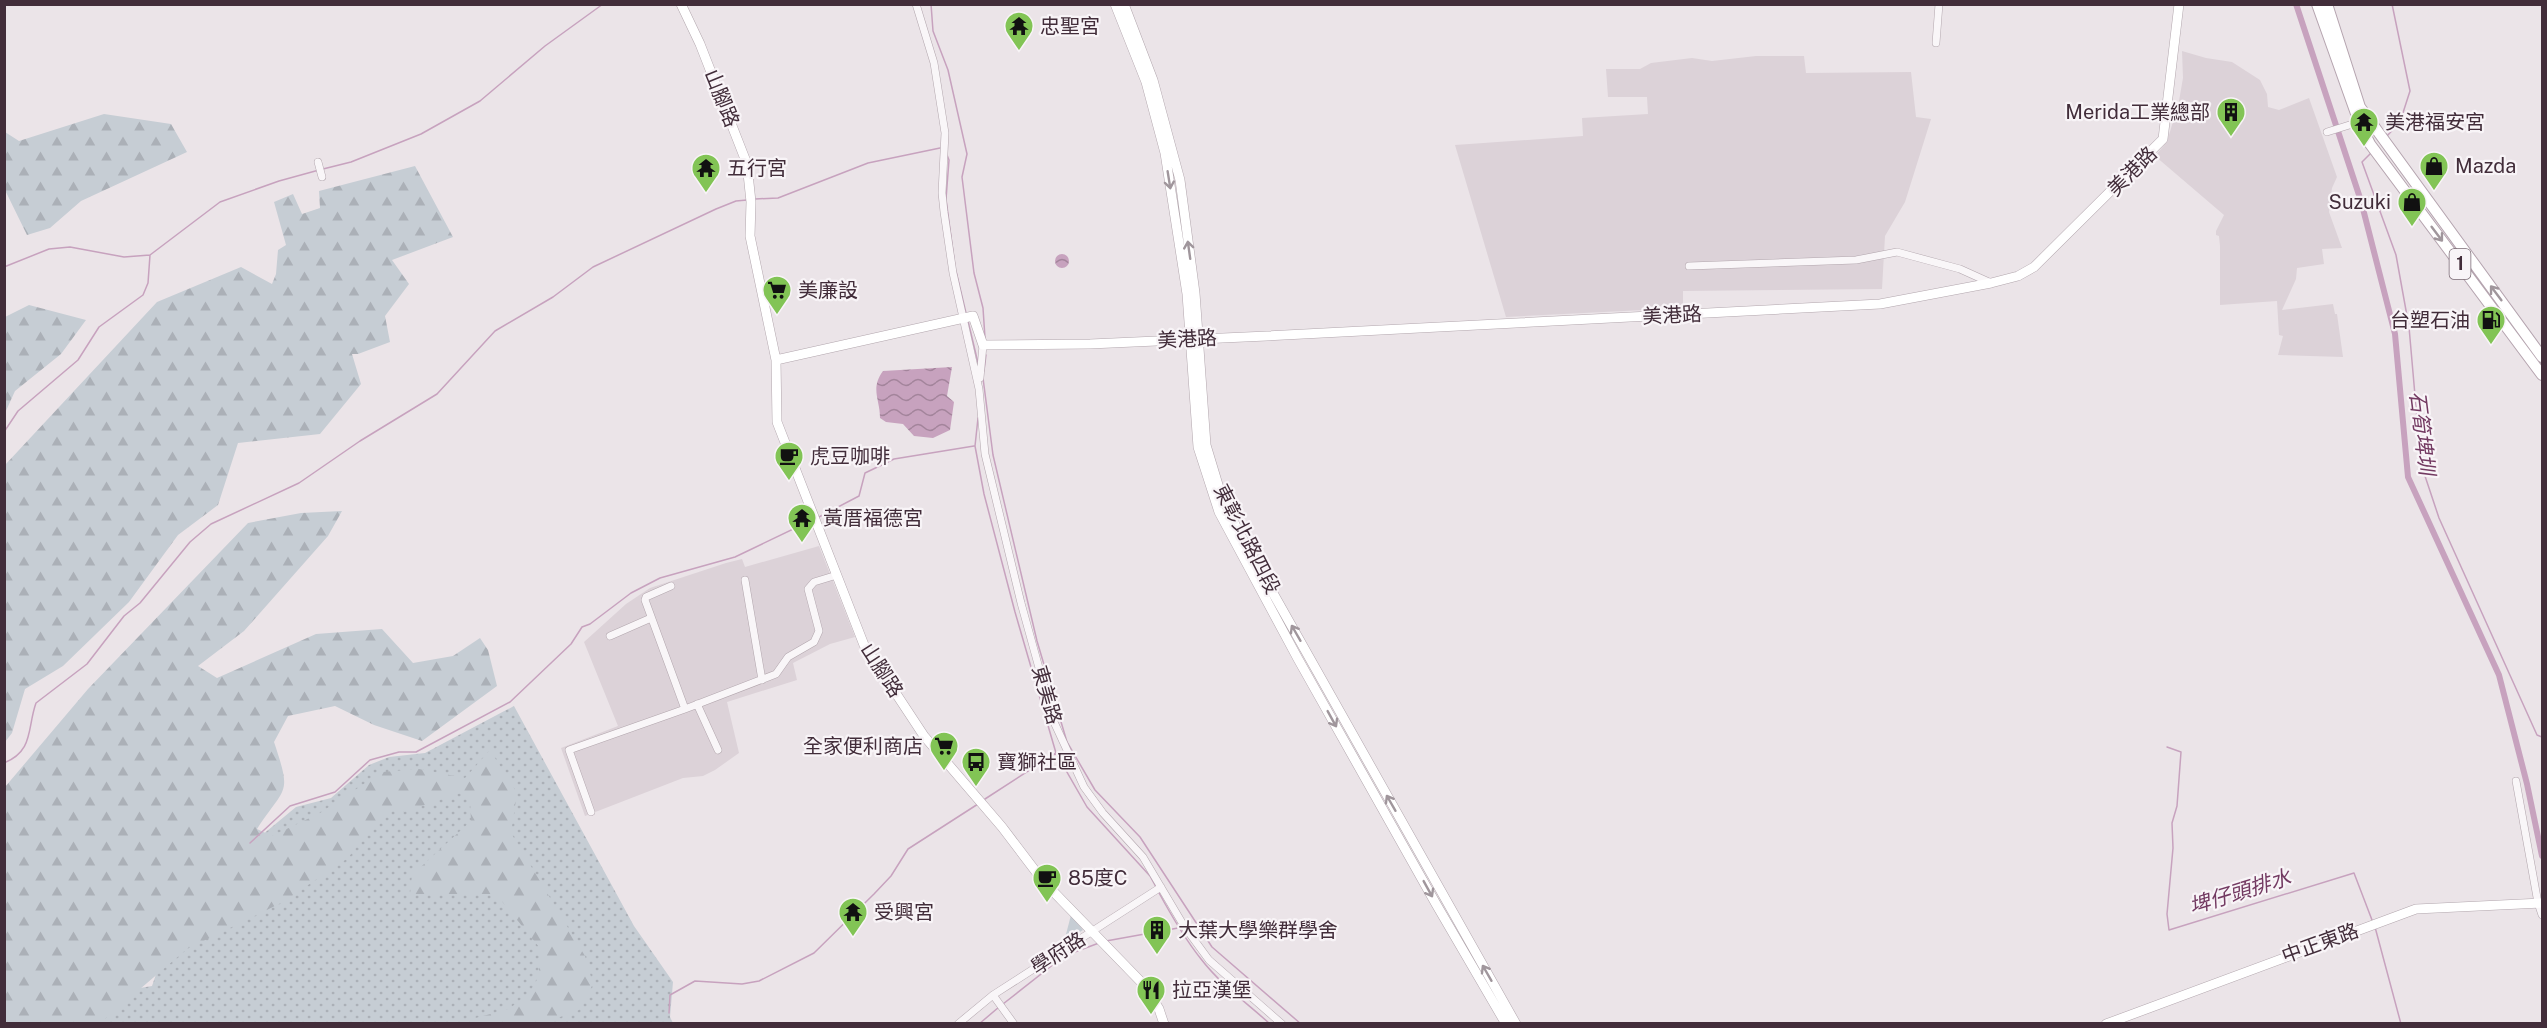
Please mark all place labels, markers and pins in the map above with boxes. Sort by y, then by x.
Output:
temple icon: 忠聖宮 [1003,10,1035,52]
place label: 忠聖宮 [1040,14,1100,38]
building icon: Merida工業總部 [2215,96,2247,138]
place label: Merida工業總部 [2065,100,2210,124]
temple icon: 美港福安宮 [2348,106,2380,148]
place label: 美港福安宮 [2385,110,2485,134]
shop icon: Mazda [2418,150,2450,192]
temple icon: 五行宮 [690,152,722,194]
place label: Mazda [2455,154,2516,178]
place label: 五行宮 [727,156,787,180]
shop icon: Suzuki [2396,186,2428,228]
place label: Suzuki [2328,190,2391,214]
supermarket icon: 美廉設 [761,274,793,316]
place label: 美廉設 [798,278,858,302]
fuel station icon: 台塑石油 [2475,304,2507,346]
place label: 台塑石油 [2390,308,2470,332]
cafe icon: 虎豆咖啡 [773,440,805,482]
place label: 虎豆咖啡 [810,444,890,468]
temple icon: 黃厝福德宮 [786,502,818,544]
place label: 黃厝福德宮 [823,506,923,530]
supermarket icon: 全家便利商店 [928,730,960,772]
place label: 全家便利商店 [803,734,923,758]
bus stop icon: 寶獅社區 [960,746,992,788]
place label: 寶獅社區 [997,750,1077,774]
cafe icon: 85度C [1031,862,1063,904]
place label: 85度C [1068,866,1128,890]
temple icon: 受興宮 [837,896,869,938]
place label: 受興宮 [874,900,934,924]
building icon: 大葉大學樂群學舍 [1141,914,1173,956]
place label: 大葉大學樂群學舍 [1178,918,1338,942]
restaurant icon: 拉亞漢堡 [1135,974,1167,1016]
place label: 拉亞漢堡 [1172,978,1252,1002]

